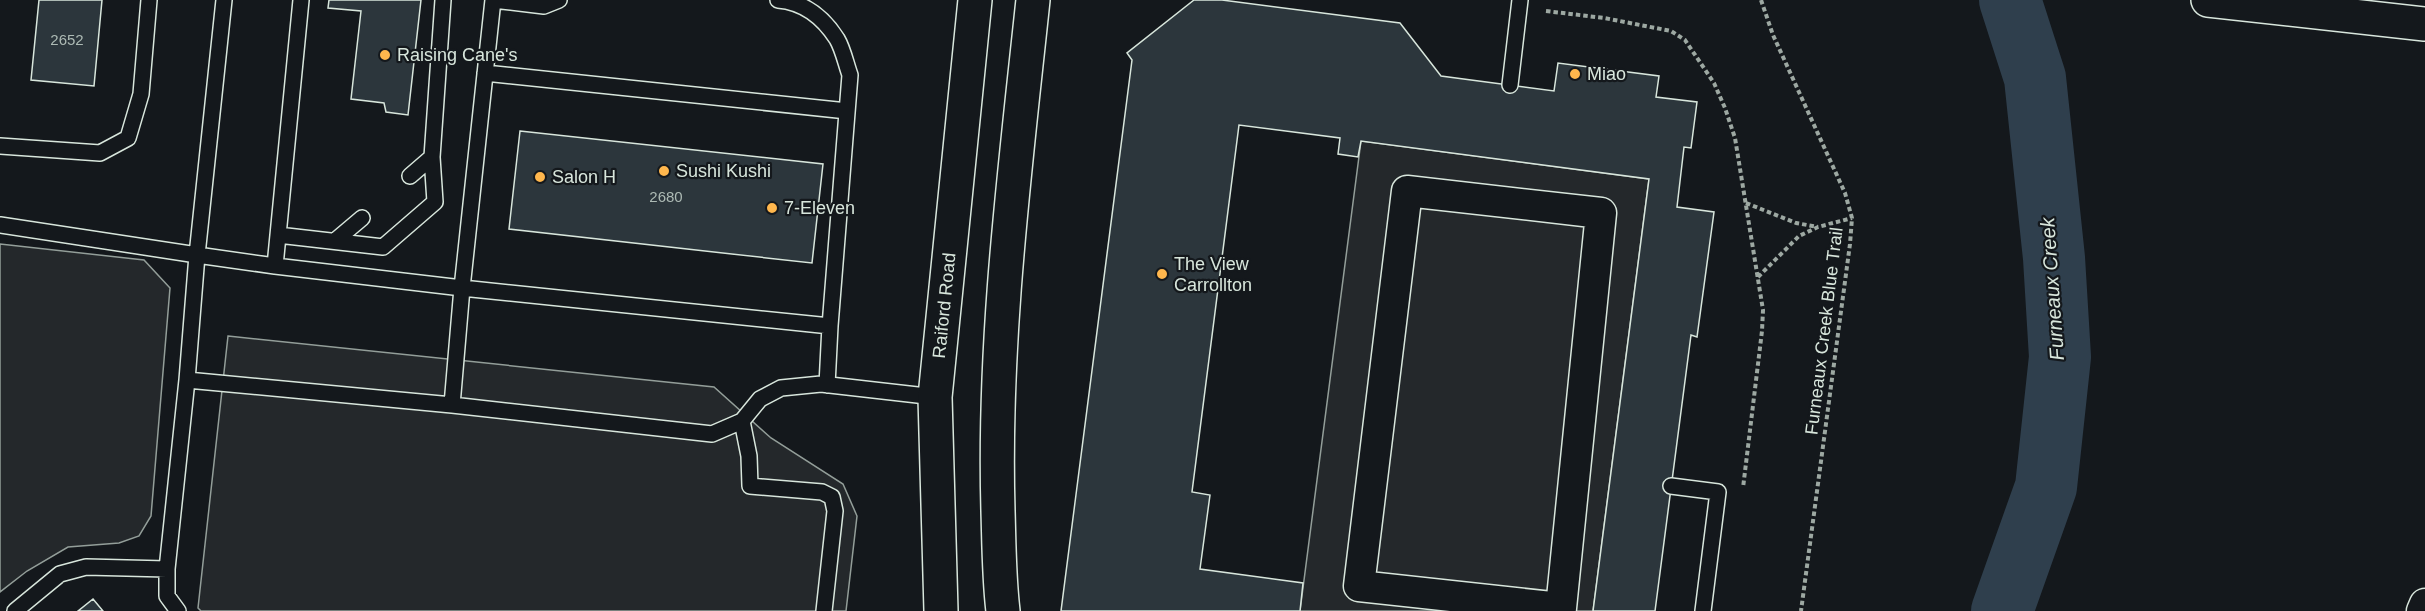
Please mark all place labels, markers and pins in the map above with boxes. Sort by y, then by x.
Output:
place label: Raising Cane's [397,45,518,65]
marker: Raising Cane's [378,48,392,62]
place label: Miao [1587,64,1626,84]
marker: Miao [1568,67,1582,81]
place label: Sushi Kushi [676,161,771,181]
marker: Sushi Kushi [657,164,671,178]
place label: Salon H [552,167,616,187]
marker: Salon H [533,170,547,184]
place label: 7-Eleven [784,198,855,218]
marker: 7-Eleven [765,201,779,215]
place label: The View Carrollton [1174,254,1252,295]
marker: The View Carrollton [1155,267,1169,281]

